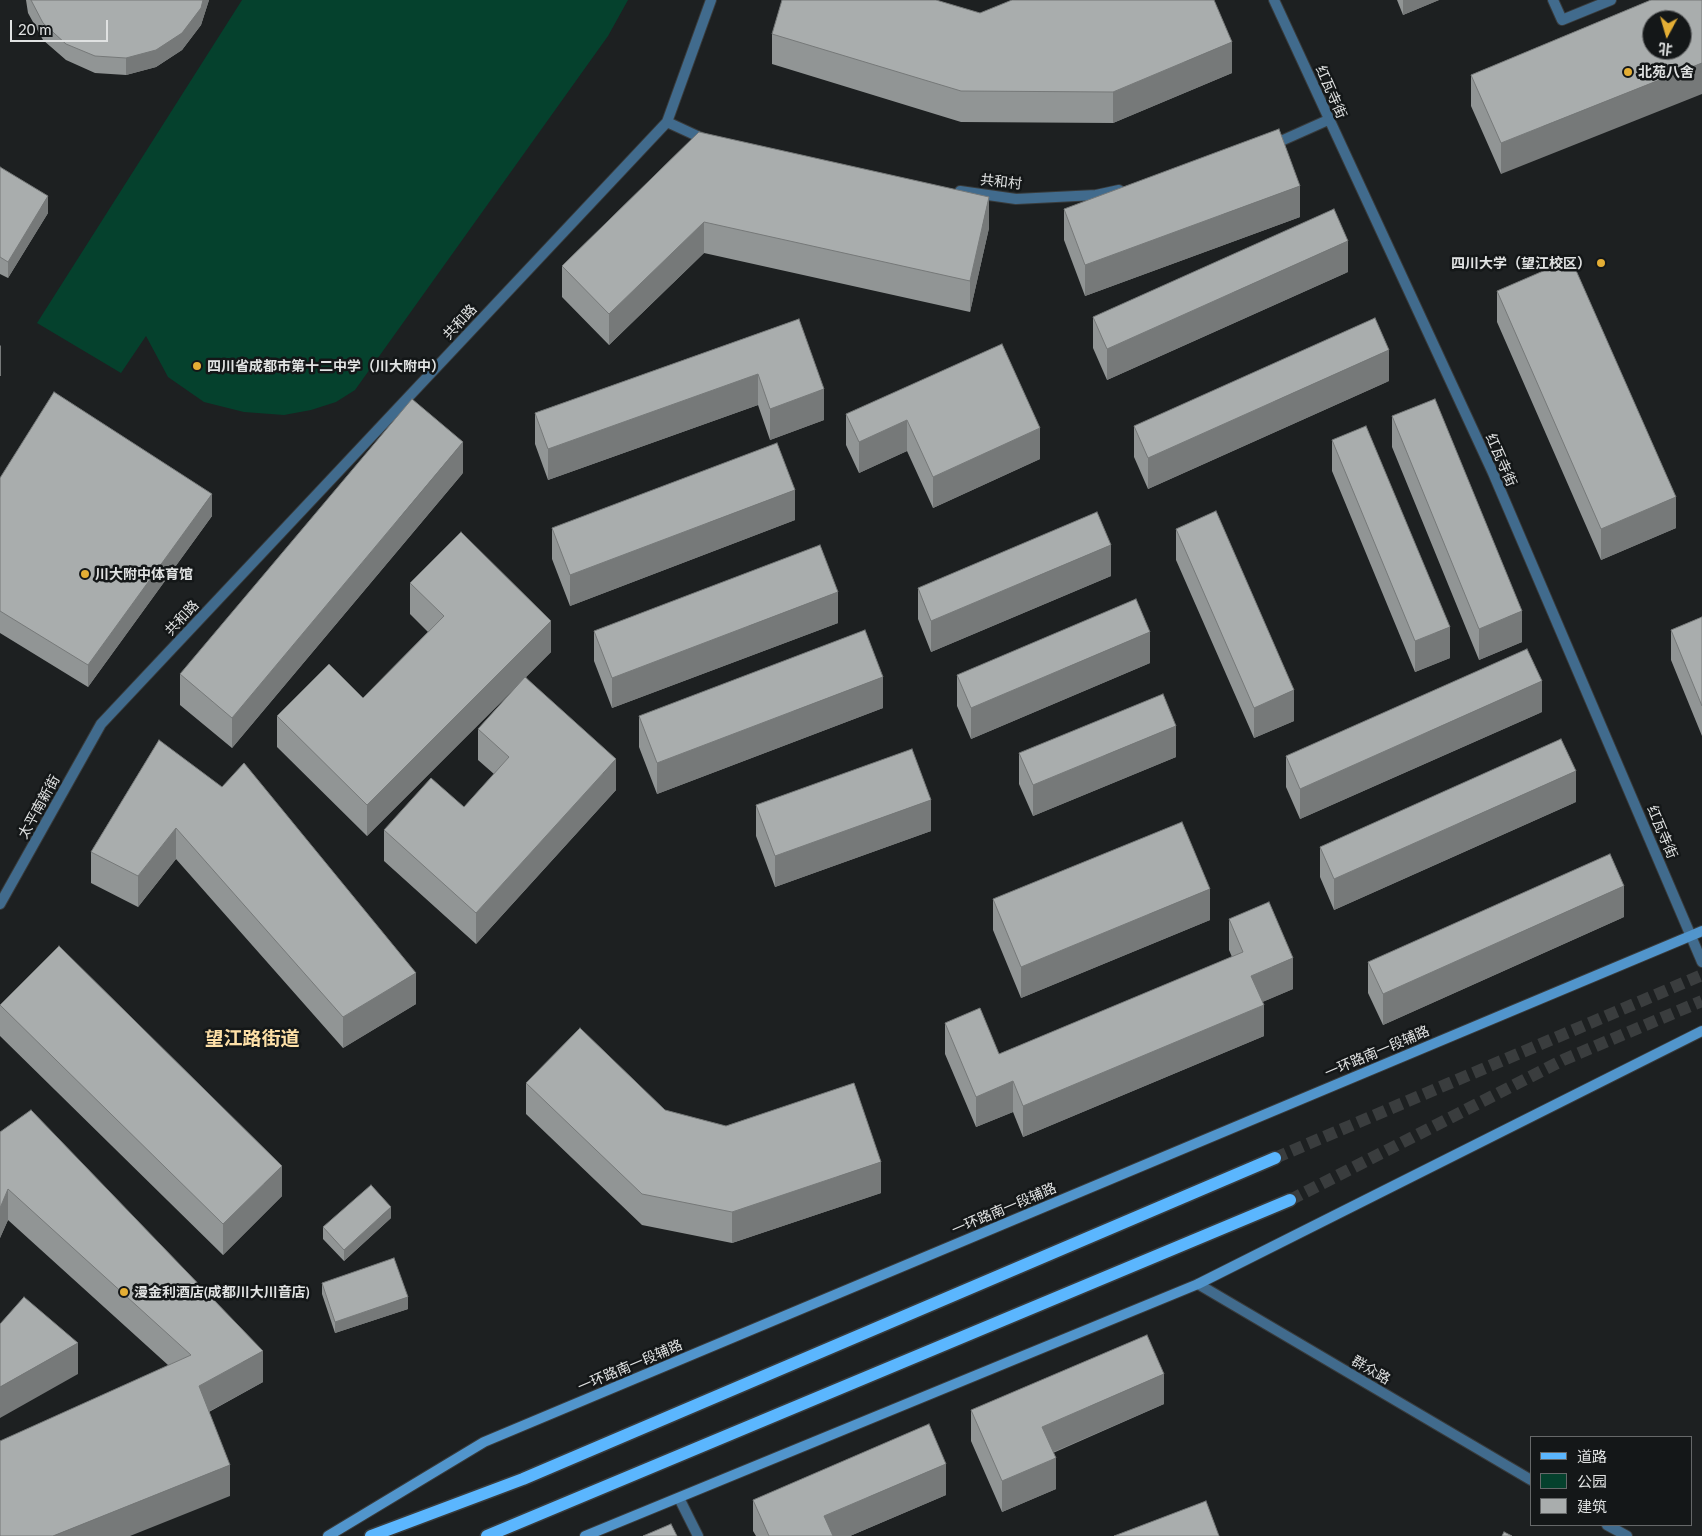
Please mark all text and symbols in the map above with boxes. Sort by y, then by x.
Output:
scale bar [12,10,110,42]
north arrow [1642,10,1692,60]
text: 20 m [18,20,52,38]
text: 北 [1658,40,1673,59]
street label: 红瓦寺街 [1312,63,1350,121]
place label: 北苑八舍 [1638,64,1694,80]
marker: 北苑八舍 [1622,66,1634,78]
street label: 共和村 [979,171,1023,193]
place label: 四川大学（望江校区） [1451,255,1591,271]
marker: 四川大学（望江校区） [1595,257,1607,269]
street label: 共和路 [440,301,480,343]
place label: 四川省成都市第十二中学（川大附中） [207,358,445,374]
marker: 四川省成都市第十二中学（川大附中） [191,360,203,372]
street label: 红瓦寺街 [1482,431,1520,489]
place label: 川大附中体育馆 [95,566,193,582]
marker: 川大附中体育馆 [79,568,91,580]
street label: 共和路 [162,597,202,639]
street label: 太平南新街 [15,772,63,842]
street label: 红瓦寺街 [1643,803,1681,861]
street label: 一环路南一段辅路 [1322,1022,1432,1082]
district label: 望江路街道 [205,1028,299,1050]
street label: 一环路南一段辅路 [949,1179,1059,1239]
place label: 漫金利酒店(成都川大川音店) [134,1284,310,1300]
marker: 漫金利酒店(成都川大川音店) [118,1286,130,1298]
street label: 一环路南一段辅路 [575,1336,685,1396]
street label: 群众路 [1349,1352,1393,1388]
legend [1530,1436,1692,1526]
text: 道路 [1577,1447,1607,1465]
text: 公园 [1577,1472,1607,1490]
text: 建筑 [1577,1497,1607,1515]

